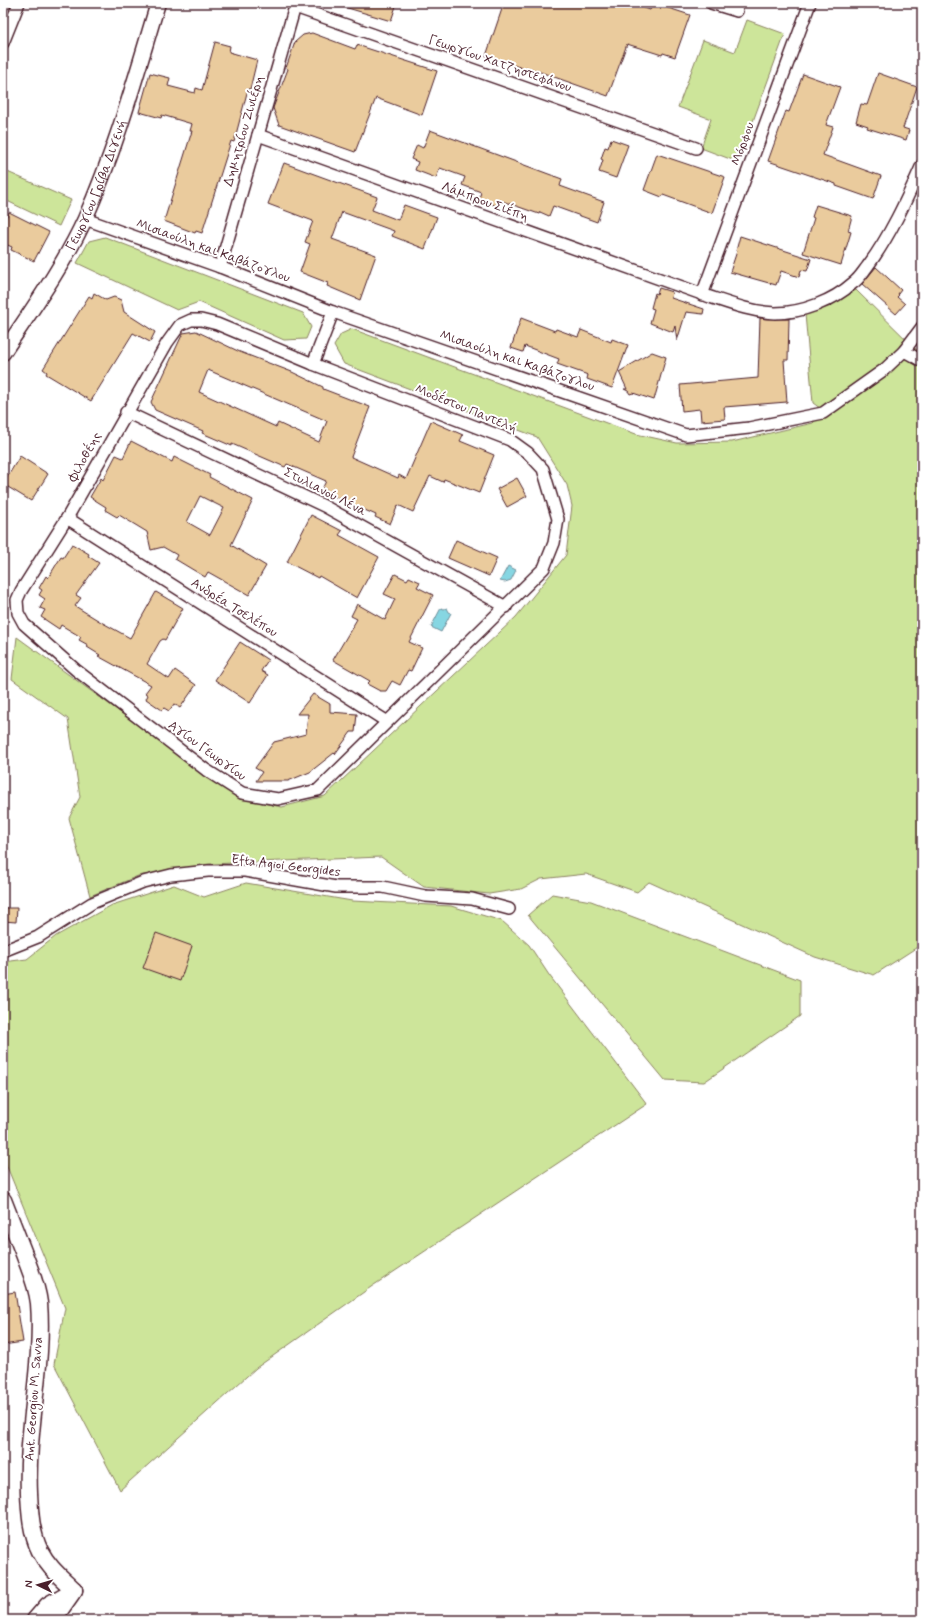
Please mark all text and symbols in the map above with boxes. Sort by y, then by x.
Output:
street label: Γεωργίου Χατζηστεφάνου [426,31,574,97]
street label: Δημητρίου Ζινιέρη [220,74,268,188]
street label: Γεωργίου Γρίβα Διγενή [62,117,130,254]
street label: Μόρφου [727,120,759,168]
street label: Λάμπρου Σιέπη [439,178,531,226]
street label: Μισιαούλη και Καβάζογλου [134,215,292,287]
street label: Μισιαούλη και Καβάζογλου [437,327,597,396]
street label: Μοδέστου Παντελή [412,381,520,437]
street label: Φιλοθέης [64,429,106,486]
street label: Στυλιανού Λένα [281,464,369,520]
street label: Ανδρέα Τσελέπου [188,575,281,641]
street label: Αγίου Γεωργίου [165,717,250,785]
street label: Efta Agioi Georgides [230,851,342,882]
street label: Ant. Georgiou M. Savva [21,1336,48,1462]
north arrow [18,1565,58,1605]
text: N [22,1580,36,1588]

